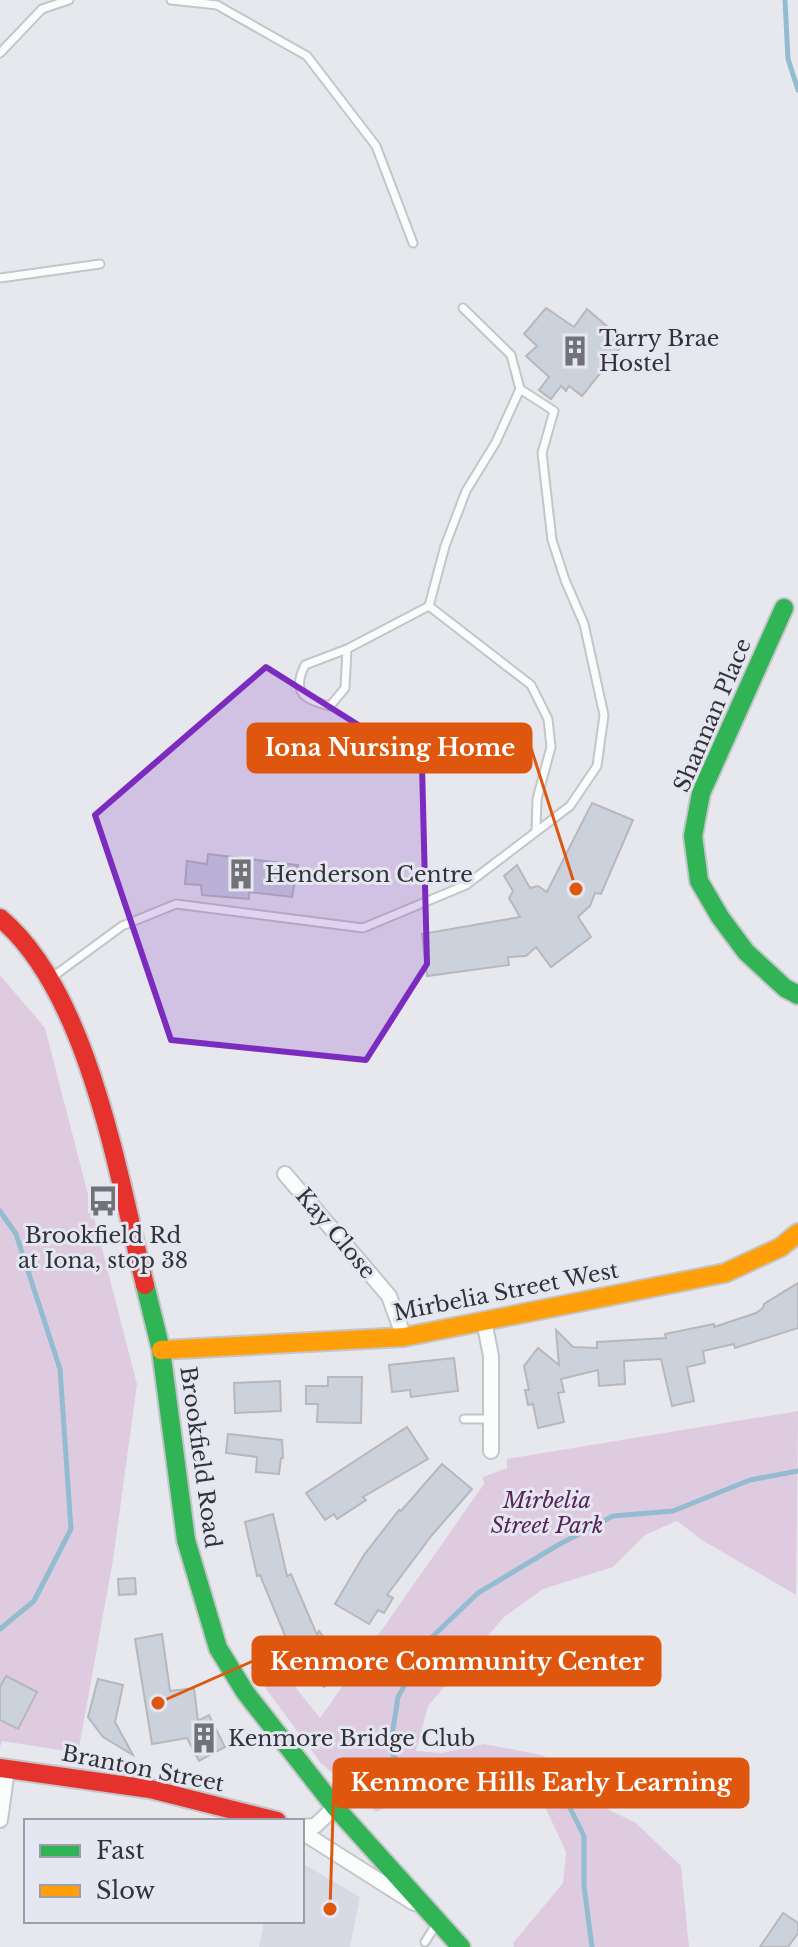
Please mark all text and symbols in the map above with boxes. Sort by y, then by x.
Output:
place label: Tarry Brae Hostel [599,325,719,377]
building icon: Tarry Brae Hostel [558,334,592,368]
street label: Shannan Place [668,634,757,796]
callout: Iona Nursing Home [248,724,531,772]
text: Iona Nursing Home [265,733,515,762]
building icon: Henderson Centre [224,857,258,891]
place label: Henderson Centre [265,861,473,888]
street label: Kay Close [290,1182,381,1284]
bus stop icon: Brookfield Rd at Iona, stop 38 [86,1184,120,1218]
place label: Brookfield Rd at Iona, stop 38 [18,1222,188,1274]
street label: Mirbelia Street West [391,1256,622,1327]
street label: Brookfield Road [174,1364,227,1550]
park label: Mirbelia Street Park [491,1487,603,1539]
callout: Kenmore Community Center [253,1637,660,1685]
text: Kenmore Community Center [270,1647,644,1676]
building icon: Kenmore Bridge Club [187,1721,221,1755]
place label: Kenmore Bridge Club [228,1725,475,1752]
street label: Branton Street [59,1739,227,1798]
callout: Kenmore Hills Early Learning [334,1759,748,1807]
text: Kenmore Hills Early Learning [351,1768,733,1797]
legend [24,1819,304,1923]
text: Fast [96,1836,144,1865]
text: Slow [96,1876,155,1905]

